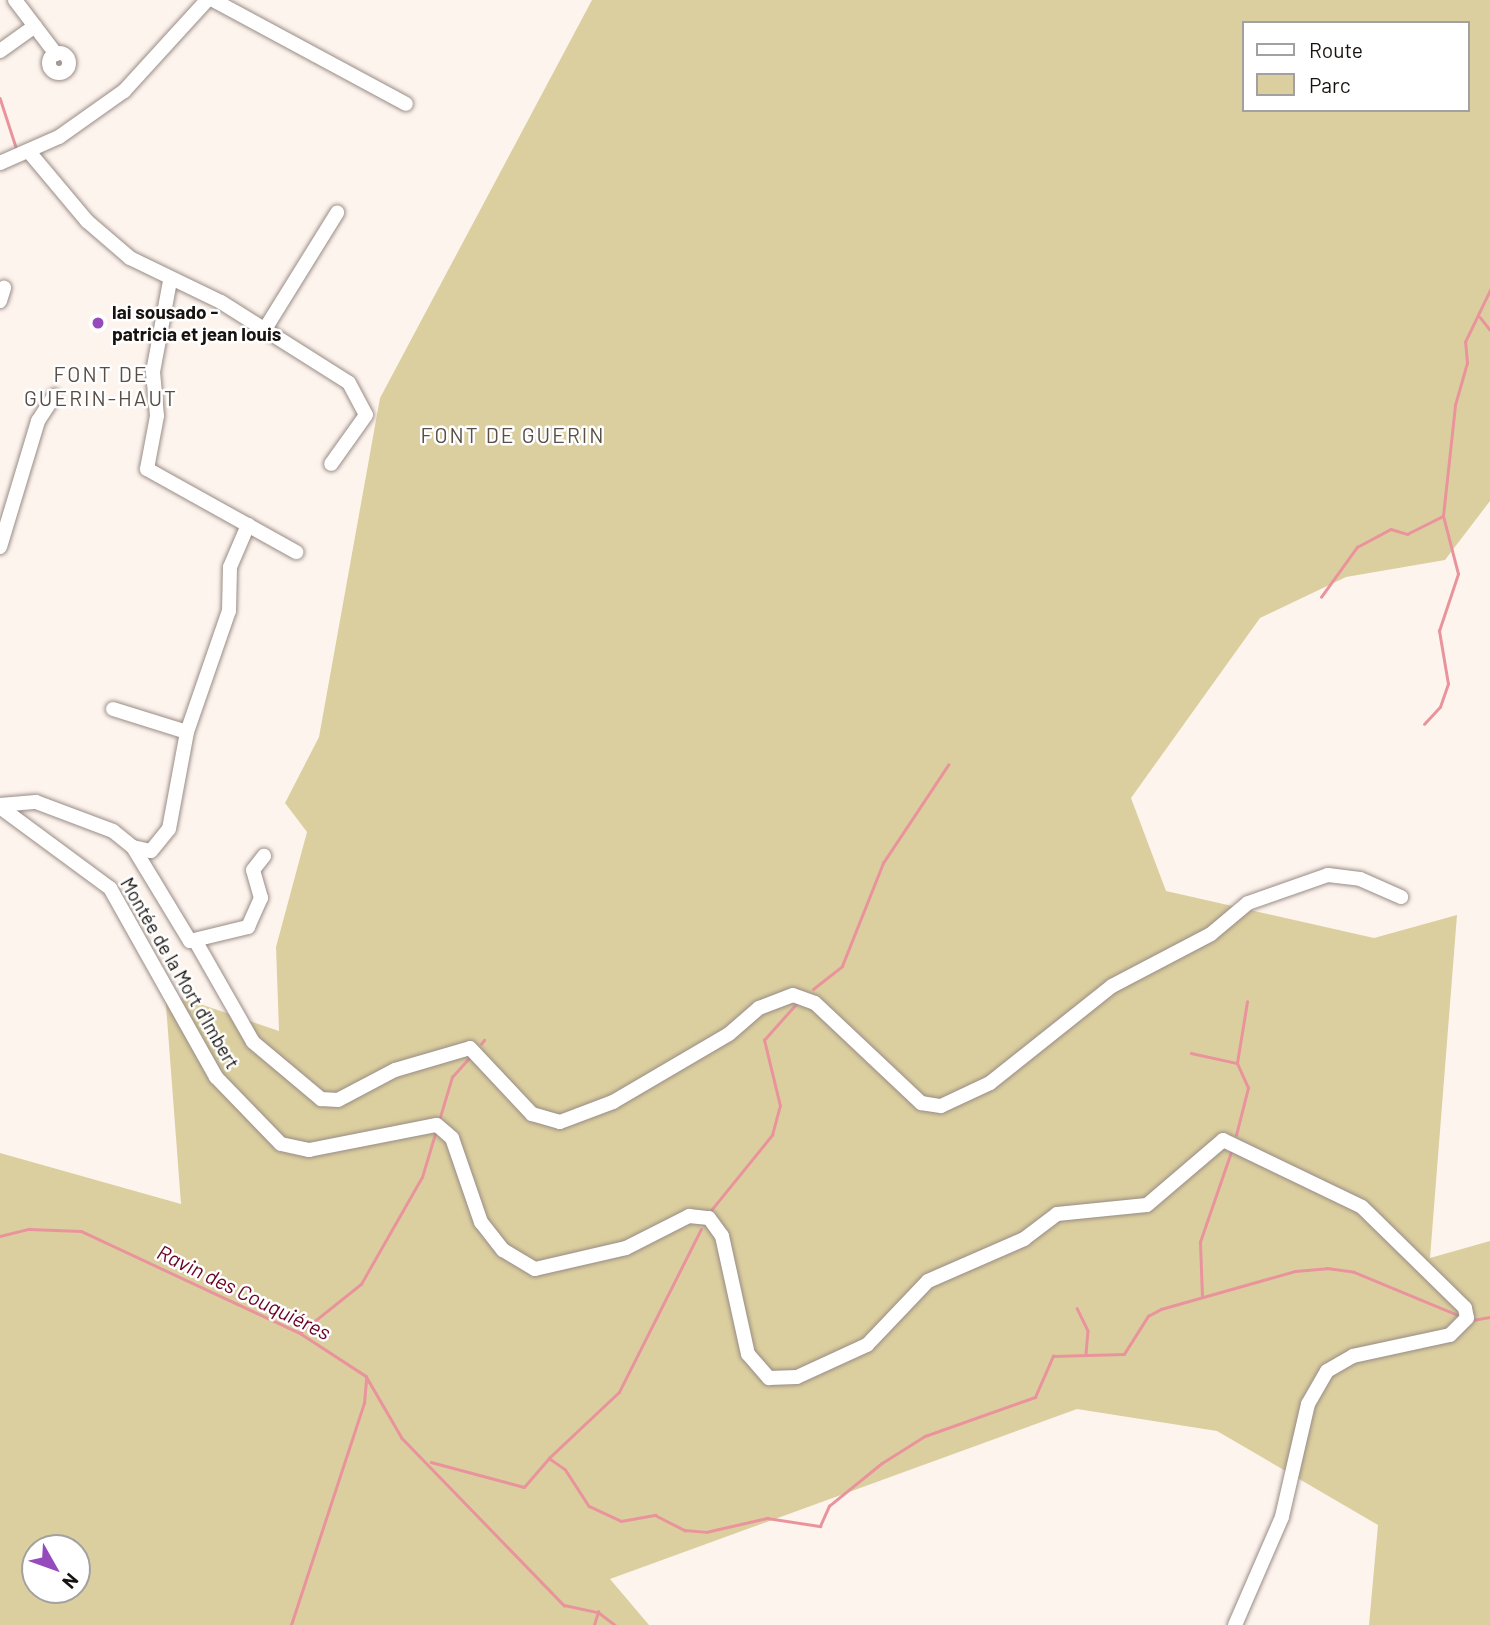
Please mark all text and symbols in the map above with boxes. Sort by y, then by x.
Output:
legend [1242,21,1469,112]
text: Route [1309,37,1363,62]
text: Parc [1309,72,1351,97]
place label: lai sousado - patricia et jean louis [112,301,281,345]
marker: lai sousado - patricia et jean louis [90,315,106,331]
district label: FONT DE GUERIN-HAUT [25,361,177,411]
district label: FONT DE GUERIN [422,422,604,448]
street label: Montée de la Mort d'Imbert [116,873,244,1073]
water label: Ravin des Couquiéres [153,1239,335,1345]
north arrow [21,1534,91,1604]
text: N [58,1569,84,1594]

